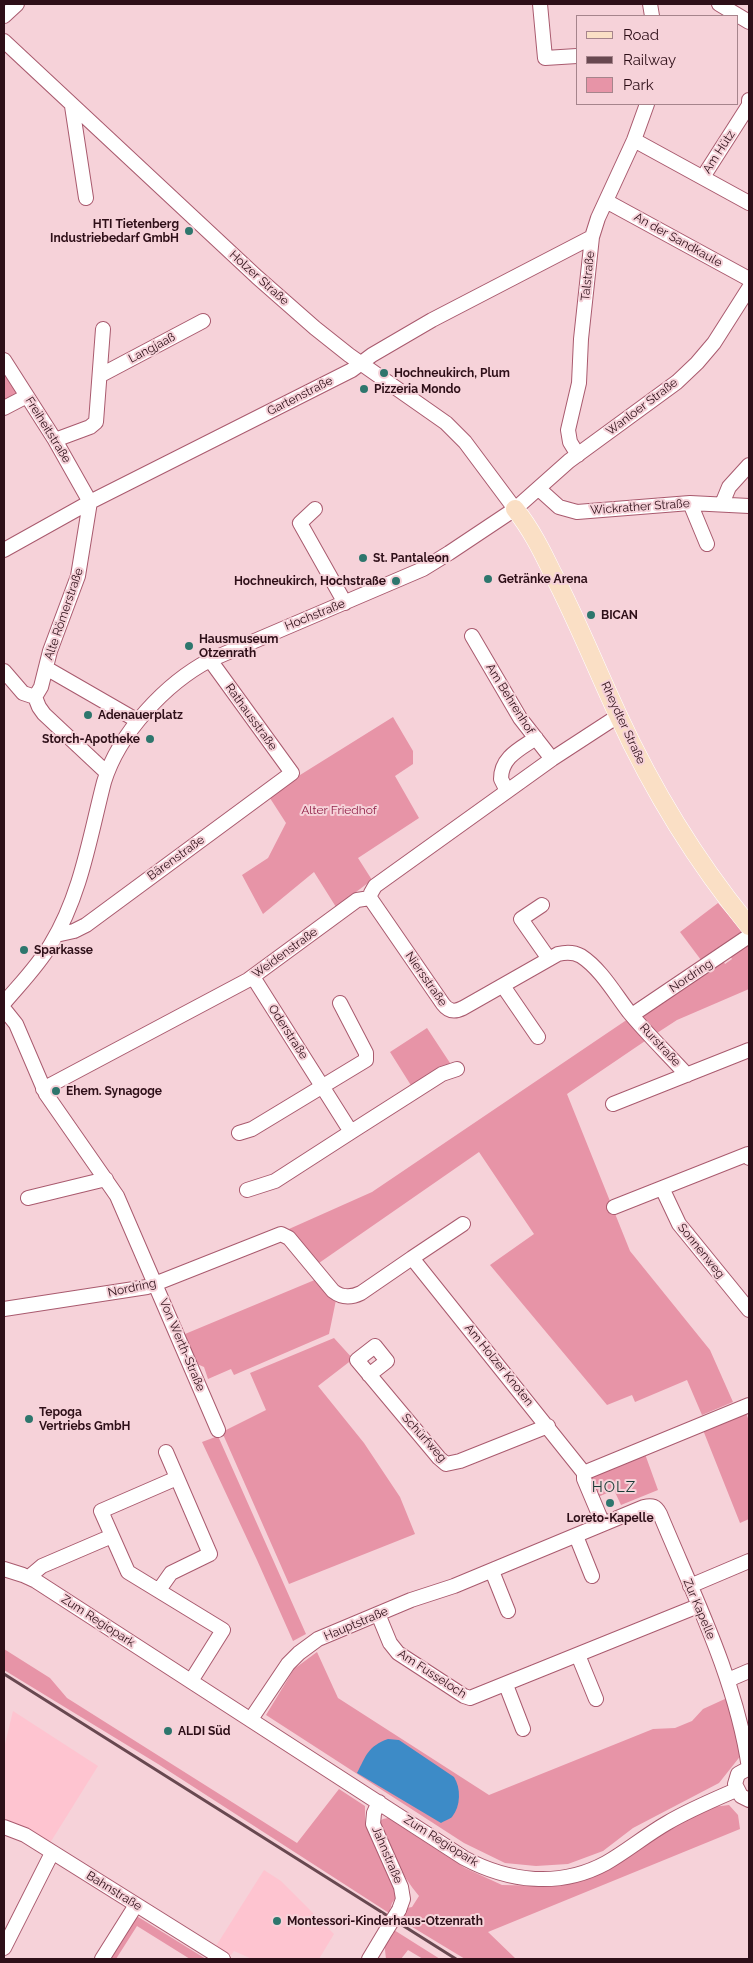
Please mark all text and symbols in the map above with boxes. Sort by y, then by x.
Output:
legend [576,15,738,105]
text: Road [623,26,659,44]
text: Railway [623,51,676,69]
text: Park [623,76,654,94]
street label: Am Hütz [700,128,738,176]
street label: An der Sandkaule [631,210,725,270]
place label: HTI Tietenberg Industriebedarf GmbH [50,217,179,245]
marker: HTI Tietenberg Industriebedarf GmbH [183,225,195,237]
street label: Holzer Straße [226,248,292,308]
street label: Talstraße [578,250,598,302]
street label: Langjaaß [126,330,178,366]
place label: Hochneukirch, Plum [394,366,510,380]
marker: Hochneukirch, Plum [378,367,390,379]
street label: Gartenstraße [265,373,335,419]
street label: Wanloer Straße [603,375,681,439]
place label: Pizzeria Mondo [374,382,461,396]
marker: Pizzeria Mondo [358,383,370,395]
street label: Freiheitstraße [22,394,74,466]
street label: Wickrather Straße [590,496,690,518]
place label: St. Pantaleon [373,551,449,565]
marker: St. Pantaleon [357,552,369,564]
street label: Alte Römerstraße [41,566,87,662]
place label: Getränke Arena [498,572,588,586]
marker: Getränke Arena [482,573,494,585]
place label: Hochneukirch, Hochstraße [234,574,386,588]
marker: Hochneukirch, Hochstraße [390,575,402,587]
street label: Hochstraße [283,596,347,634]
place label: BICAN [601,608,638,622]
marker: BICAN [585,609,597,621]
place label: Hausmuseum Otzenrath [199,632,278,660]
marker: Hausmuseum Otzenrath [183,640,195,652]
street label: Am Behrenhof [483,661,537,737]
street label: Rheydter Straße [598,680,648,766]
street label: Rathausstraße [222,681,280,753]
place label: Adenauerplatz [98,708,183,722]
marker: Adenauerplatz [82,709,94,721]
place label: Storch-Apotheke [42,732,140,746]
marker: Storch-Apotheke [144,733,156,745]
park label: Alter Friedhof [301,803,377,817]
street label: Bärenstraße [145,833,207,883]
street label: Weidenstraße [250,925,320,981]
place label: Sparkasse [34,943,93,957]
marker: Sparkasse [18,944,30,956]
street label: Niersstraße [402,949,450,1009]
street label: Nordring [667,956,715,996]
street label: Oderstraße [265,1002,311,1062]
street label: Rurstraße [637,1021,683,1069]
place label: Ehem. Synagoge [66,1084,162,1098]
marker: Ehem. Synagoge [50,1085,62,1097]
street label: Sonnenweg [675,1221,727,1281]
street label: Nordring [107,1276,157,1300]
street label: Von Werth-Straße [156,1297,208,1393]
street label: Am Holzer Knoten [462,1321,536,1409]
place label: Tepoga Vertriebs GmbH [39,1405,130,1433]
street label: Schürfweg [399,1411,449,1465]
marker: Tepoga Vertriebs GmbH [23,1413,35,1425]
district label: HOLZ [591,1478,637,1496]
marker: Loreto-Kapelle [604,1497,616,1509]
place label: Loreto-Kapelle [566,1511,654,1525]
street label: Zur Kapelle [680,1577,718,1641]
street label: Zum Regiopark [58,1592,138,1650]
street label: Hauptstraße [322,1604,390,1644]
street label: Am Fusseloch [395,1647,469,1701]
place label: ALDI Süd [178,1724,230,1738]
marker: ALDI Süd [162,1725,174,1737]
street label: Zum Regiopark [401,1812,481,1870]
street label: Jahnstraße [369,1824,405,1886]
street label: Bahnstraße [84,1868,144,1914]
place label: Montessori-Kinderhaus-Otzenrath [287,1914,483,1928]
marker: Montessori-Kinderhaus-Otzenrath [271,1915,283,1927]

